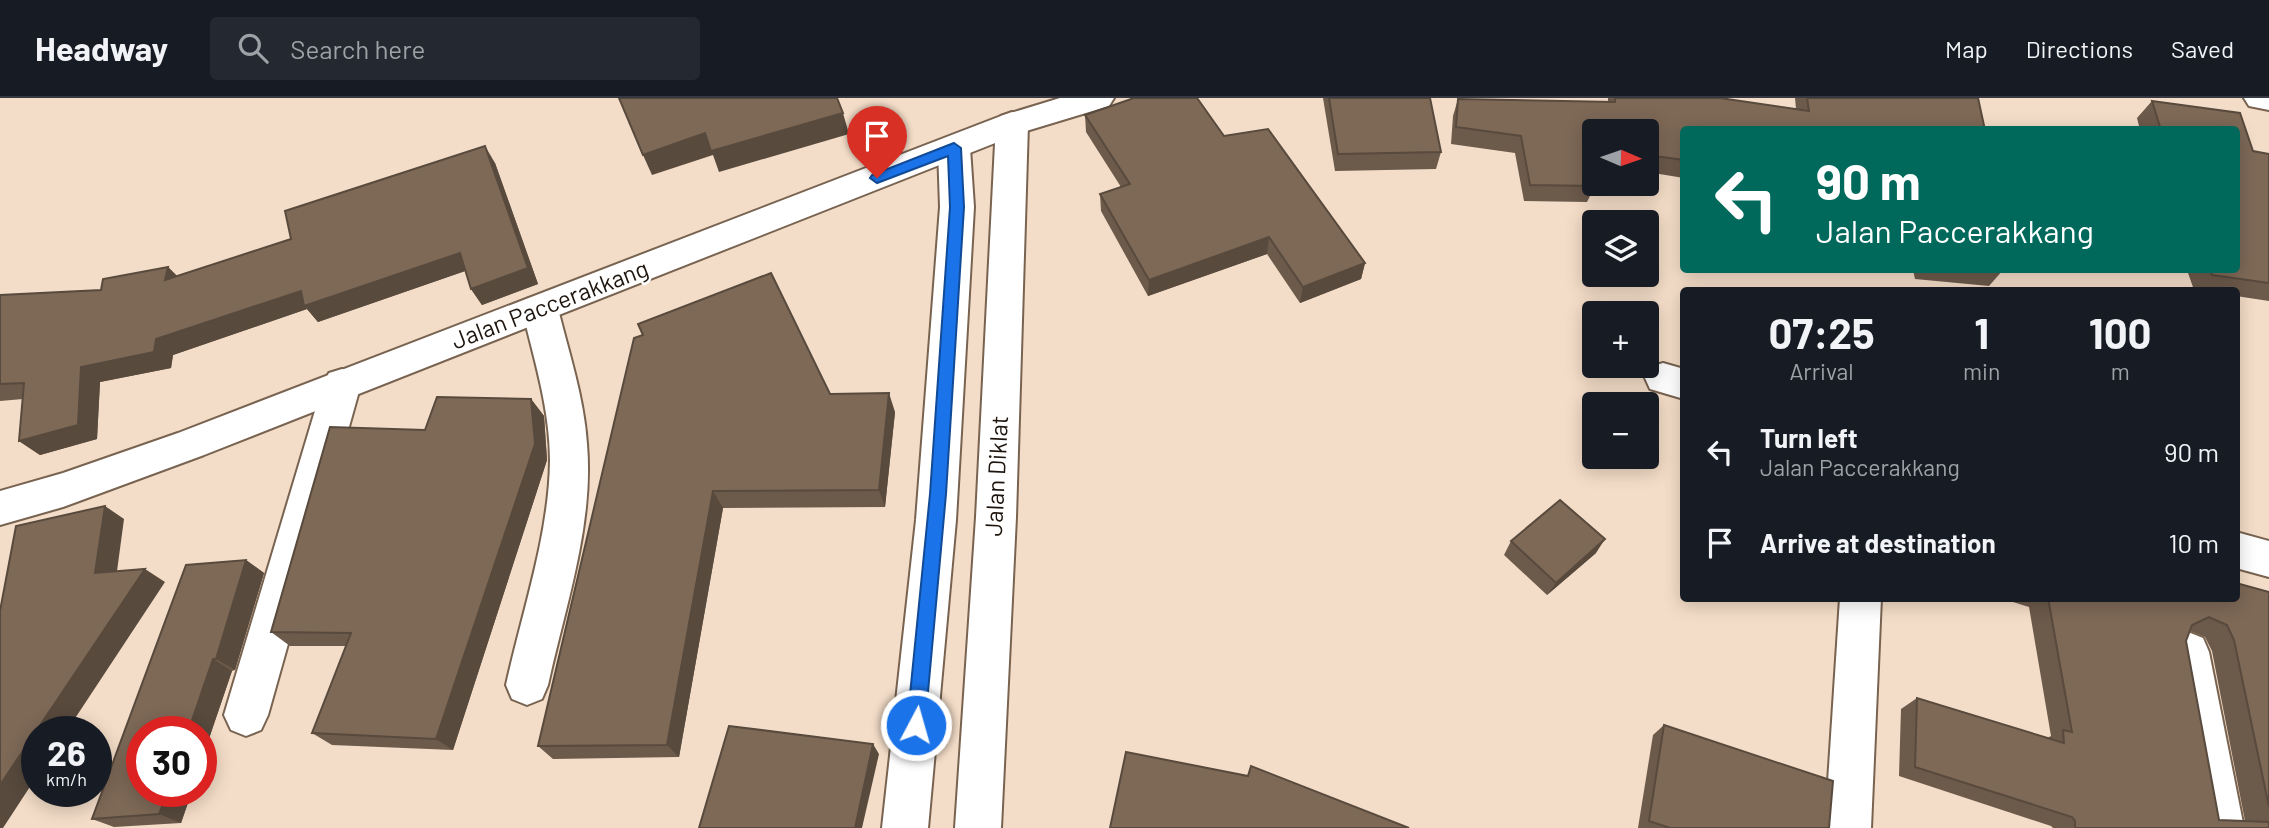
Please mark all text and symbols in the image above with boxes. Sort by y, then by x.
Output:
search box [210,17,700,80]
text: Headway [35,28,168,68]
icon: search [234,29,272,67]
text: Search here [290,33,425,64]
text: Map [1945,34,1988,63]
text: Directions [2026,34,2133,63]
text: Saved [2171,34,2234,63]
pin [847,106,907,178]
icon: arrive [858,117,896,155]
north arrow [1582,119,1659,196]
map controls [1582,119,1659,469]
text: 90 m [1816,151,1921,210]
icon: left [1701,154,1792,245]
button: layers [1582,210,1659,287]
text: Jalan Paccerakkang [1816,211,2094,249]
street label: Jalan Paccerakkang [447,253,652,354]
button: + [1582,301,1659,378]
text: 07:25 [1768,307,1875,357]
text: 1 [1974,307,1989,357]
text: 100 [2089,307,2152,357]
text: Arrival [1789,357,1854,385]
text: min [1963,357,2000,385]
text: m [2111,357,2130,385]
button: − [1582,392,1659,469]
street label: Jalan Diklat [978,415,1013,537]
text: Turn left [1760,422,1858,453]
icon: left [1701,433,1739,471]
text: 90 m [2164,436,2219,467]
text: Jalan Paccerakkang [1760,453,1960,481]
icon: arrive [1701,524,1739,562]
text: Arrive at destination [1760,527,1996,558]
text: 10 m [2169,527,2219,558]
position arrow [879,688,953,762]
speed limit sign: 30 [126,716,217,807]
text: 26 [47,731,86,773]
text: km/h [46,768,87,790]

